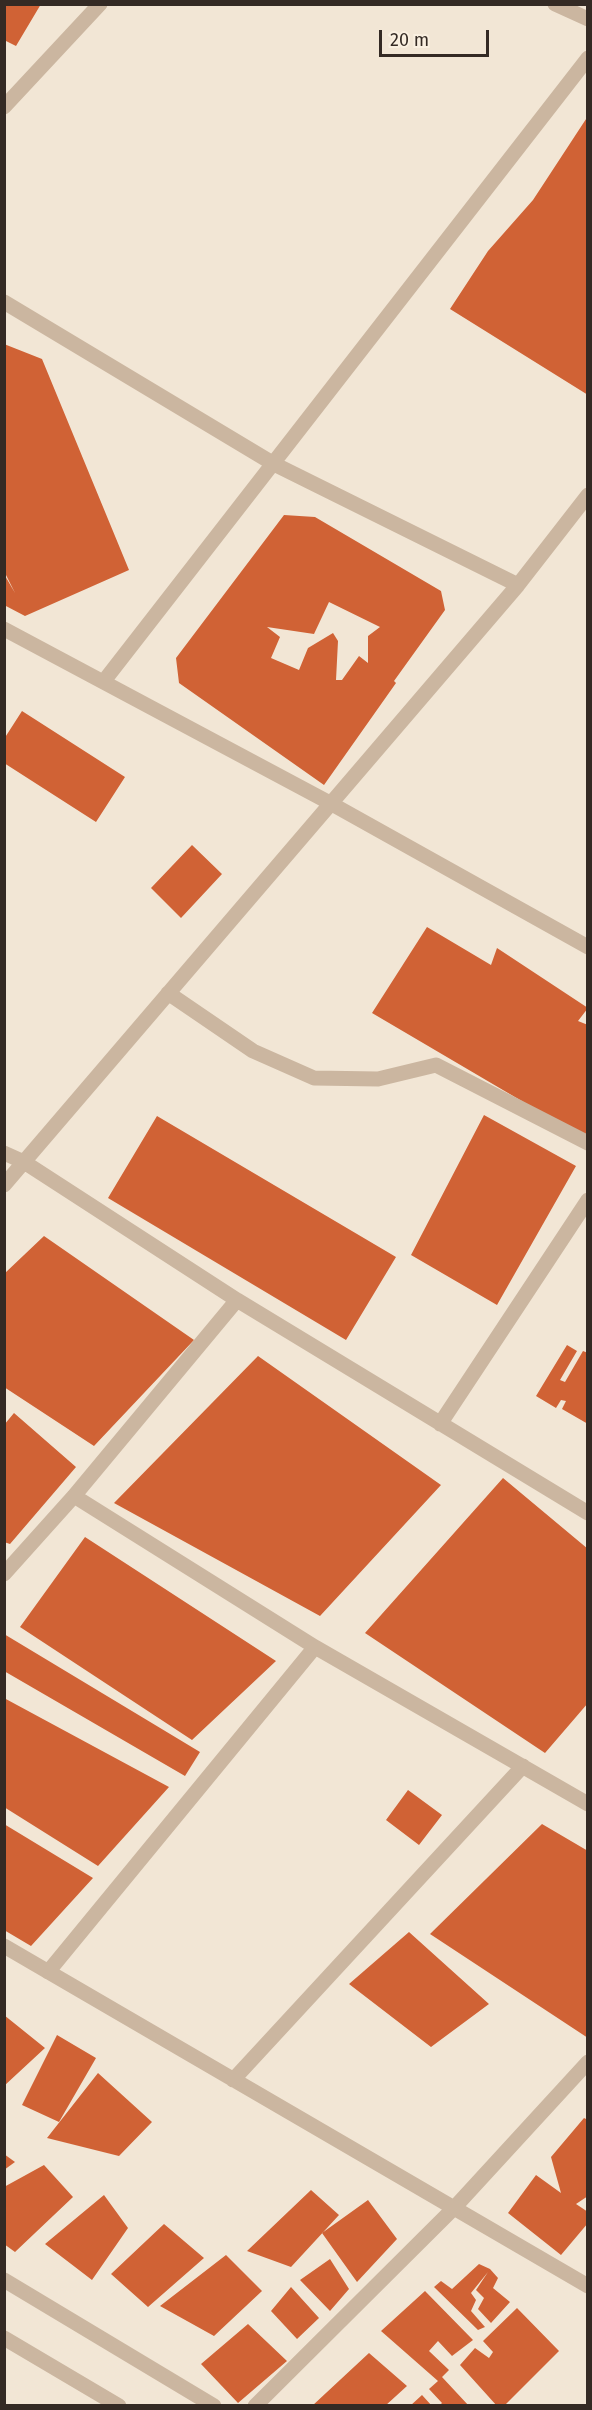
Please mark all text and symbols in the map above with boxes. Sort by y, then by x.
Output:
scale bar [382,18,492,56]
text: 20 m [390,29,429,51]

